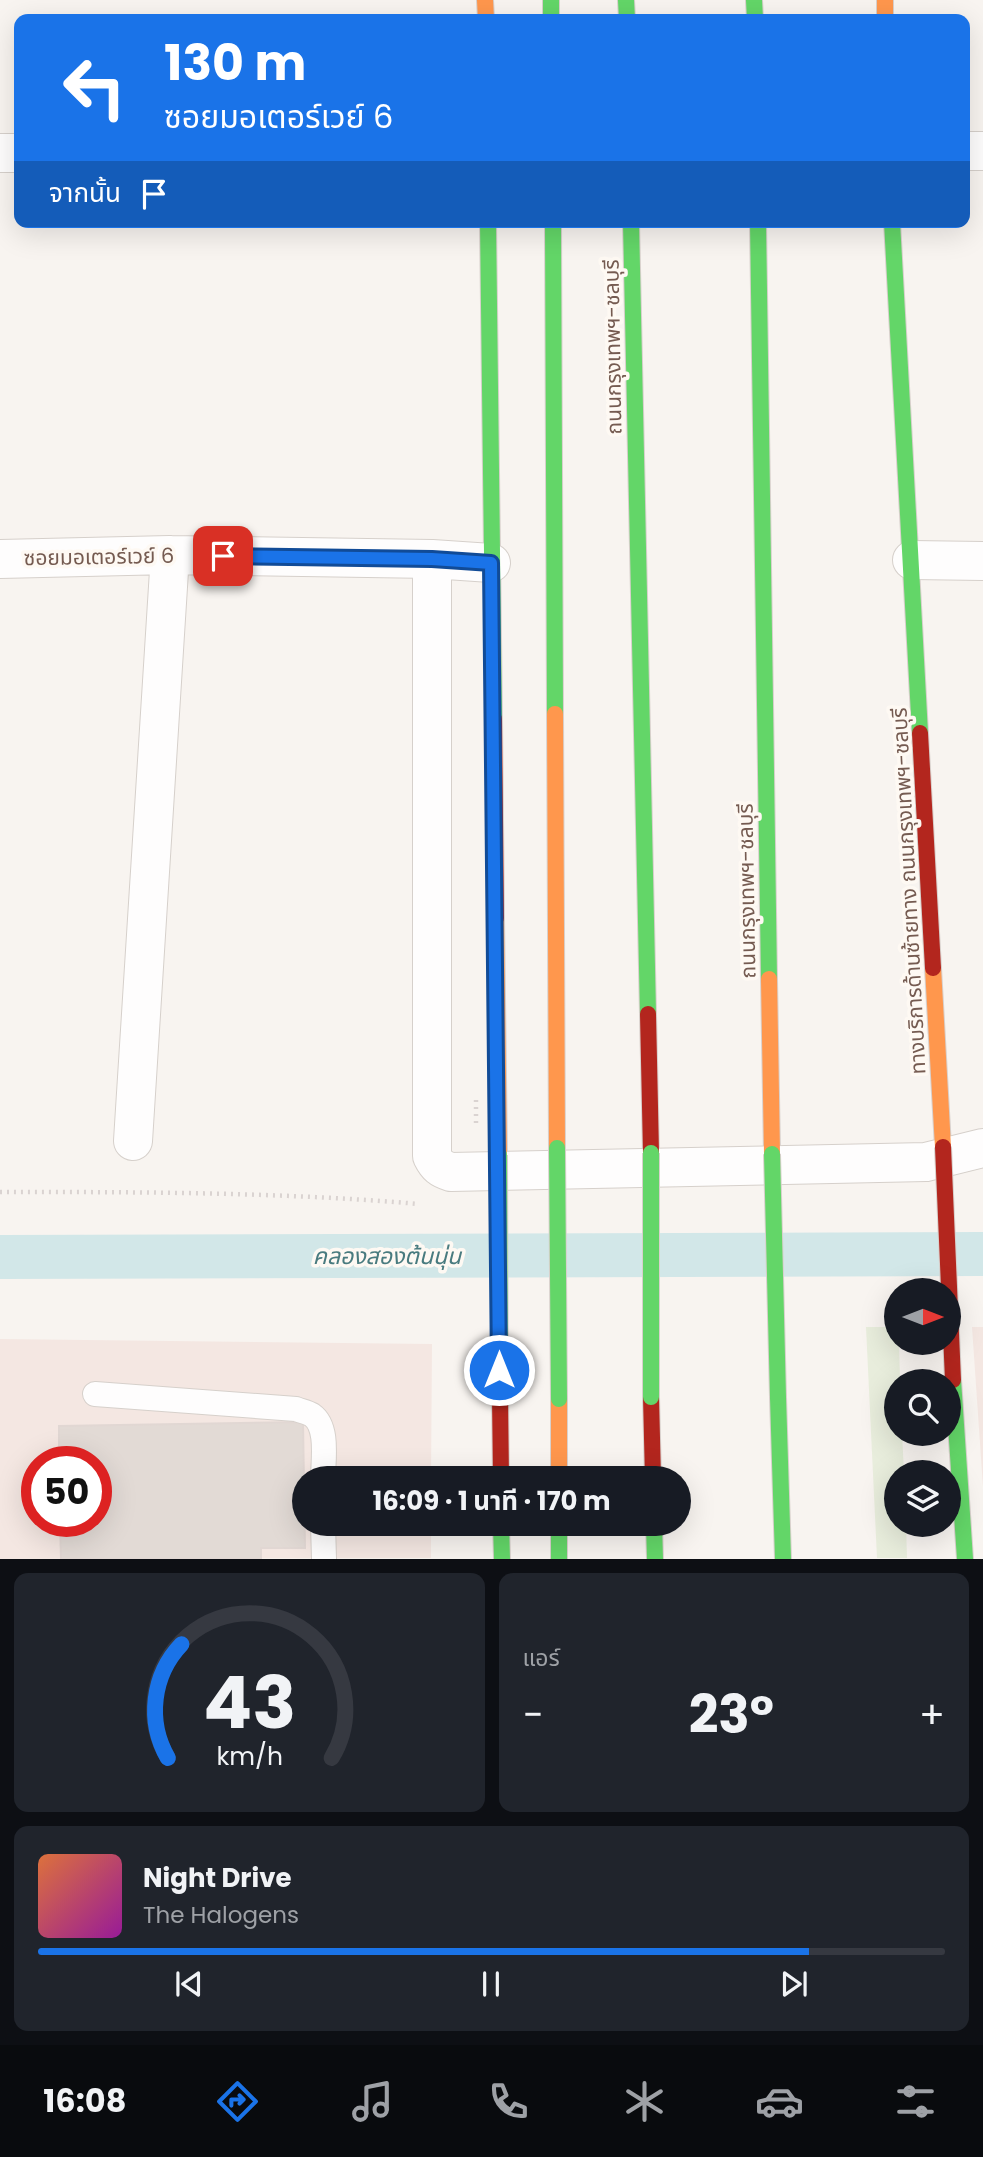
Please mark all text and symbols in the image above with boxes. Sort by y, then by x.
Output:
text: 130 m [164,29,306,97]
icon: left [49,42,140,133]
text: ซอยมอเตอร์เวย์ 6 [164,94,393,139]
text: จากนั้น [49,175,121,211]
icon: arrive [135,175,173,213]
street label: ถนนกรุงเทพฯ-ชลบุรี [596,259,629,435]
pin [193,526,253,586]
icon: arrive [204,537,242,575]
street label: ซอยมอเตอร์เวย์ 6 [23,541,174,572]
street label: ทางบริการด้านซ้ายทาง ถนนกรุงเทพฯ-ชลบุรี [884,707,933,1075]
street label: ถนนกรุงเทพฯ-ชลบุรี [730,803,763,979]
water label: คลองสองต้นนุ่น [313,1240,463,1272]
north arrow [884,1278,961,1354]
map controls [884,1278,961,1537]
position arrow [462,1333,536,1407]
button: search [884,1369,961,1446]
speed limit sign: 50 [21,1446,112,1537]
button: layers [884,1460,961,1537]
text: 16:09 · 1 นาที · 170 m [372,1483,611,1519]
text: แอร์ [523,1642,560,1674]
text: 43 [203,1653,296,1754]
text: 23° [689,1678,774,1751]
text: − [523,1688,543,1741]
text: + [919,1688,945,1741]
text: km/h [216,1739,283,1774]
text: Night Drive [143,1860,291,1896]
text: The Halogens [143,1899,299,1931]
icon: previous [170,1965,208,2003]
icon: pause [472,1965,510,2003]
icon: next [775,1965,813,2003]
icon: directions [213,2077,262,2126]
icon: music [348,2077,397,2126]
icon: phone [484,2077,533,2126]
icon: climate [620,2077,669,2126]
icon: car [755,2077,804,2126]
icon: filters [891,2077,940,2126]
text: 16:08 [43,2078,126,2123]

